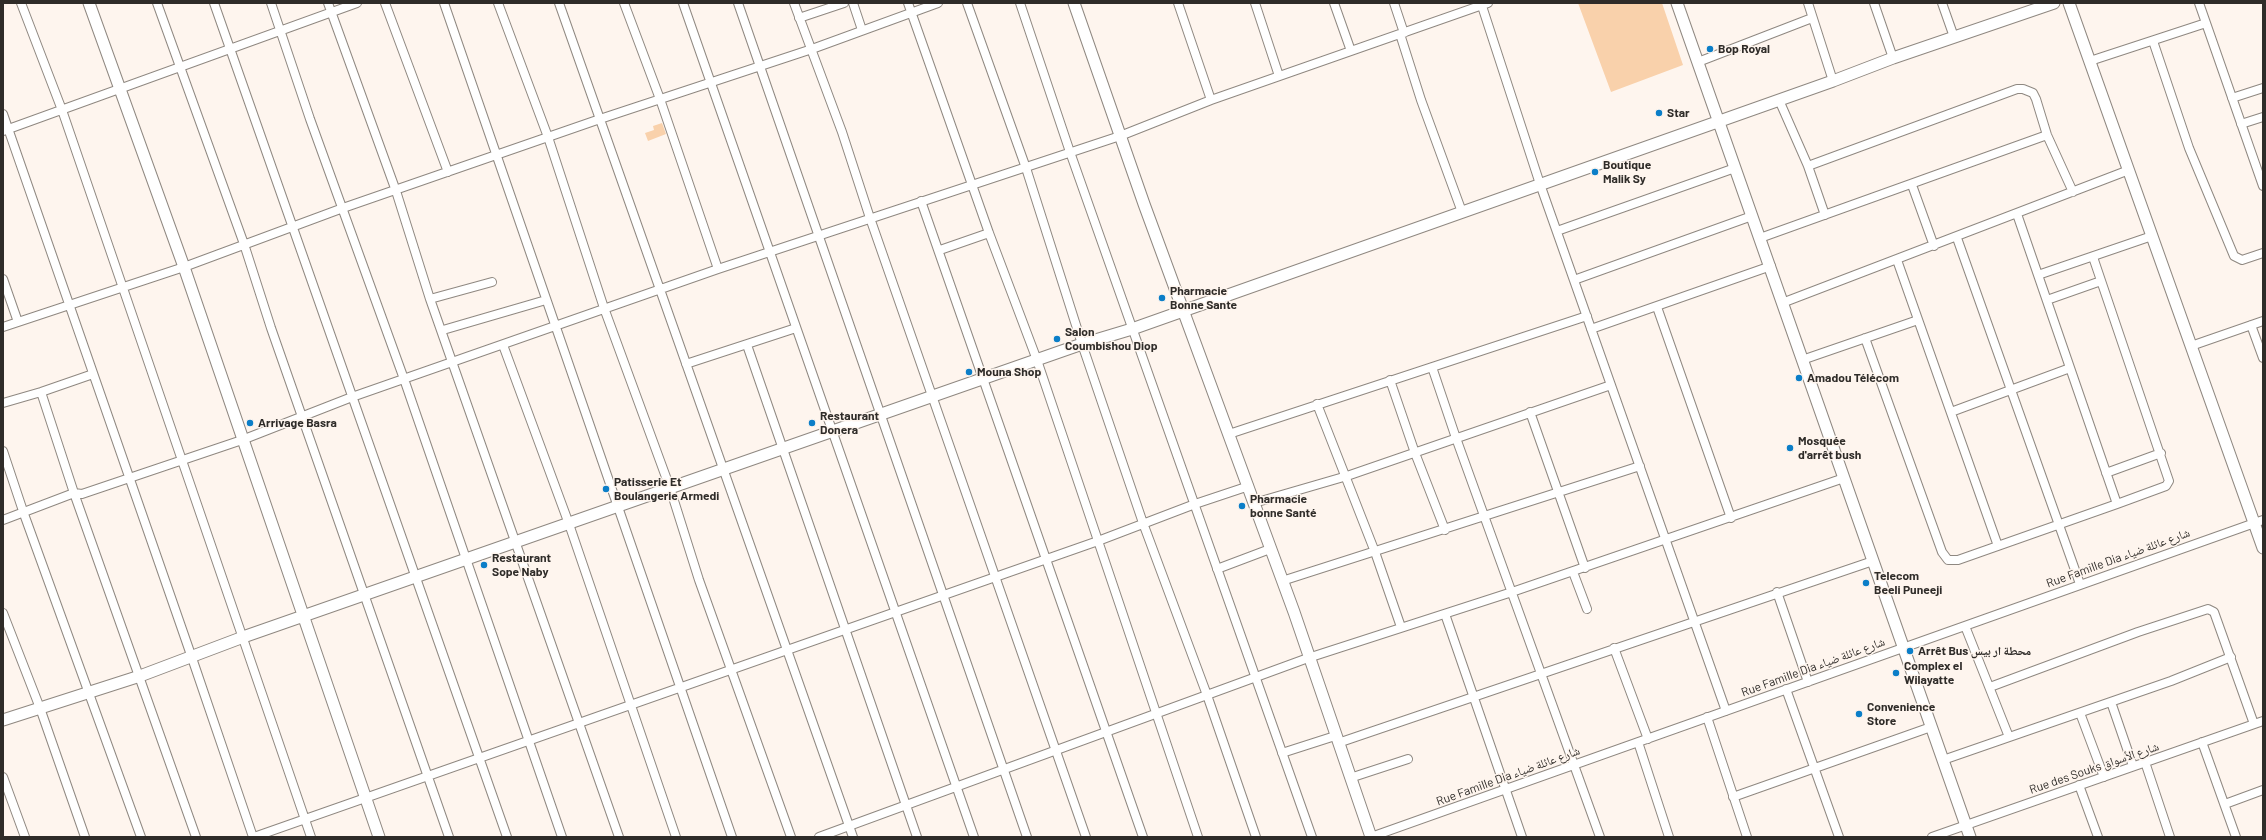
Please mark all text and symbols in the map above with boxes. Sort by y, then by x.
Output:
place label: Bop Royal [1718,42,1770,56]
marker: Bop Royal [1705,44,1715,54]
place label: Star [1667,106,1690,120]
marker: Star [1654,108,1664,118]
place label: Boutique Malik Sy [1603,158,1651,186]
marker: Boutique Malik Sy [1590,167,1600,177]
place label: Pharmacie Bonne Sante [1170,284,1237,312]
marker: Pharmacie Bonne Sante [1157,293,1167,303]
place label: Salon Coumbishou Diop [1065,325,1158,353]
marker: Salon Coumbishou Diop [1052,334,1062,344]
place label: Mouna Shop [977,365,1041,379]
marker: Mouna Shop [964,367,974,377]
place label: Amadou Télécom [1807,371,1899,385]
marker: Amadou Télécom [1794,373,1804,383]
place label: Restaurant Donera [820,409,879,437]
place label: Arrivage Basra [258,416,337,430]
marker: Arrivage Basra [245,418,255,428]
marker: Restaurant Donera [807,418,817,428]
place label: Mosquée d'arrêt bush [1798,434,1861,462]
marker: Mosquée d'arrêt bush [1785,443,1795,453]
place label: Patisserie Et Boulangerie Armedi [614,475,719,503]
marker: Patisserie Et Boulangerie Armedi [601,484,611,494]
place label: Pharmacie bonne Santé [1250,492,1316,520]
marker: Pharmacie bonne Santé [1237,501,1247,511]
street label: Rue Famille Dia شارع عائلة ضياء [2044,525,2192,591]
place label: Restaurant Sope Naby [492,551,551,579]
marker: Restaurant Sope Naby [479,560,489,570]
place label: Telecom Beeli Puneeji [1874,569,1942,597]
marker: Telecom Beeli Puneeji [1861,578,1871,588]
street label: Rue Famille Dia شارع عائلة ضياء [1739,634,1887,700]
place label: Arrêt Bus محطة ار بيس [1918,644,2031,658]
marker: Arrêt Bus محطة ار بيس [1905,646,1915,656]
place label: Complex el Wilayatte [1904,659,1962,687]
marker: Complex el Wilayatte [1891,668,1901,678]
place label: Convenience Store [1867,700,1935,728]
marker: Convenience Store [1854,709,1864,719]
street label: Rue des Souks شارع الأسواق [2027,739,2161,797]
street label: Rue Famille Dia شارع عائلة ضياء [1434,743,1582,809]

